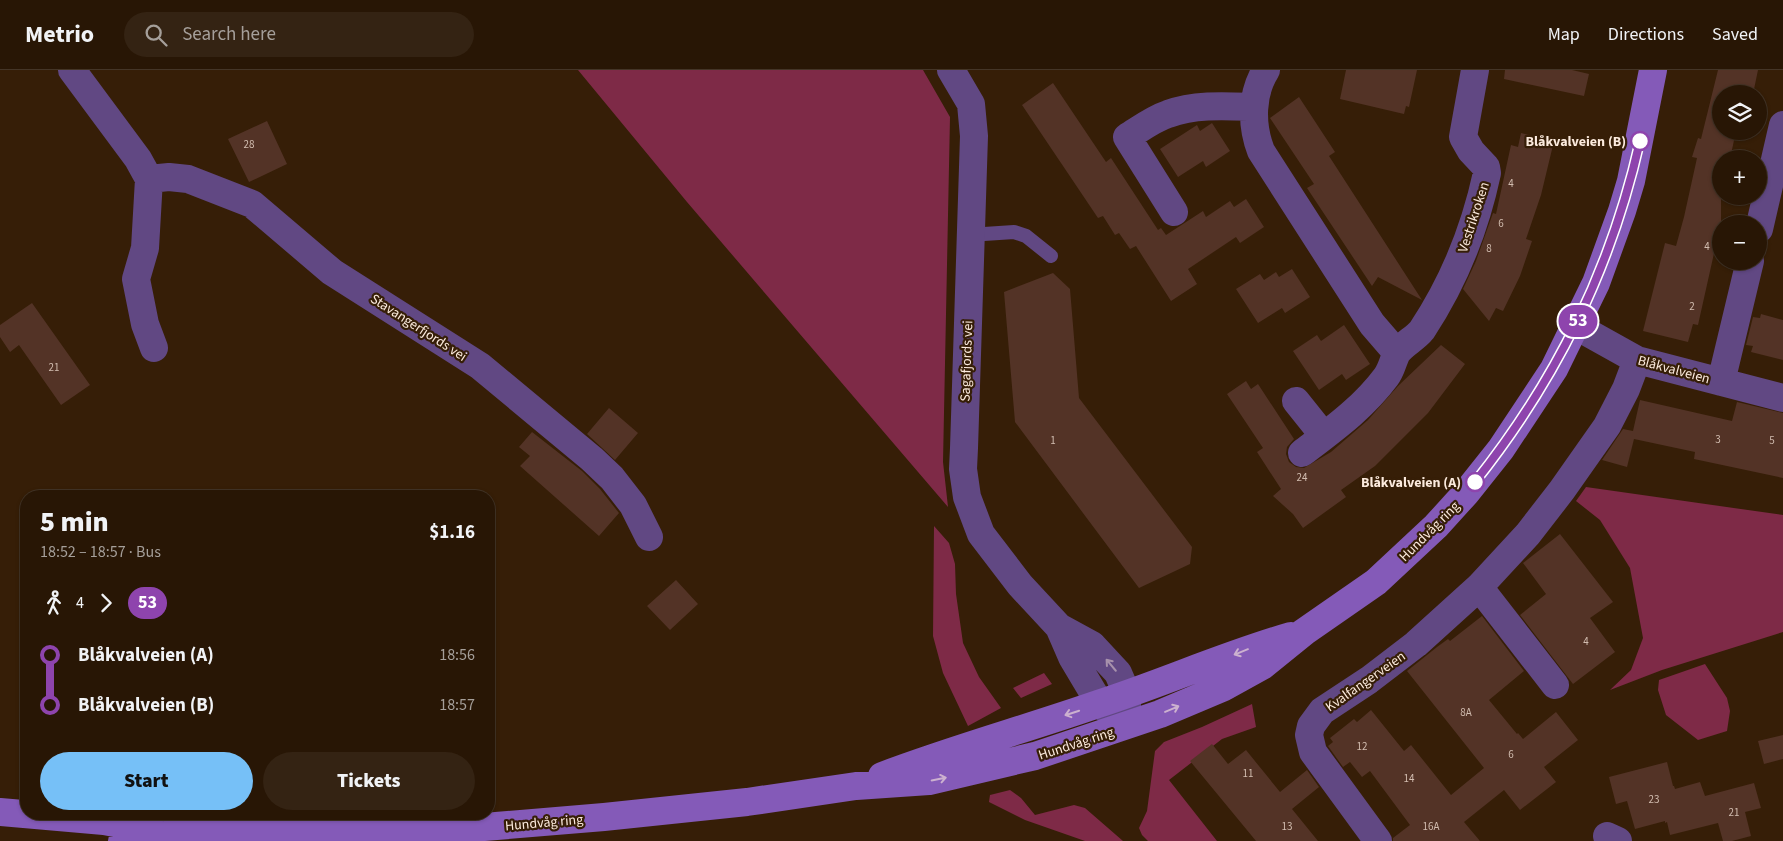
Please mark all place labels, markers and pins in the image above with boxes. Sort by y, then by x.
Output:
marker: Blåkvalveien (B) [1630,131,1650,151]
place label: Blåkvalveien (B) [1526,132,1626,152]
marker: Blåkvalveien (A) [1465,472,1485,492]
place label: Blåkvalveien (A) [1361,473,1461,493]

